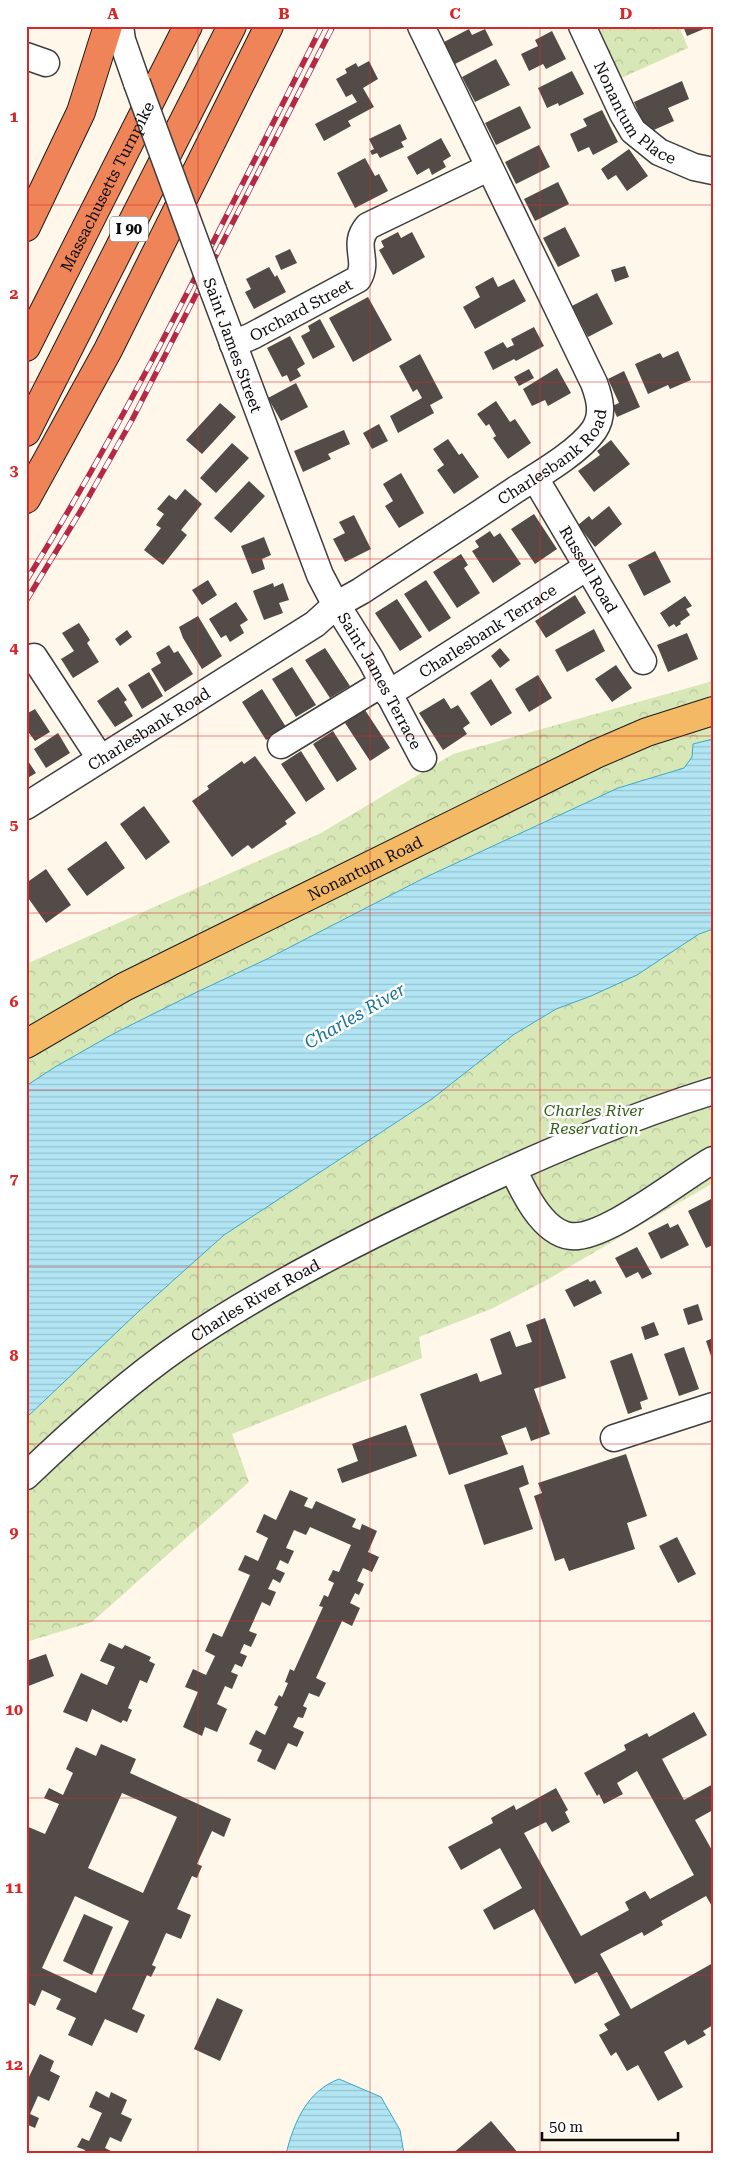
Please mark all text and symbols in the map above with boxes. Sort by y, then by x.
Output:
text: A [107,4,119,23]
text: B [278,4,290,23]
text: C [449,4,461,23]
text: D [620,4,633,23]
street label: Nonantum Place [590,59,679,168]
street label: Massachusetts Turnpike [57,98,158,275]
text: 1 [10,107,19,126]
road number: I 90 [110,216,148,242]
street label: Saint James Street [199,275,266,415]
street label: Orchard Street [246,275,356,346]
text: 2 [10,284,19,303]
street label: Charlesbank Road [494,408,610,509]
text: 3 [10,461,19,480]
street label: Russell Road [555,523,621,616]
street label: Charlesbank Terrace [415,580,560,682]
street label: Saint James Terrace [333,609,426,753]
text: 4 [10,638,19,657]
street label: Charlesbank Road [84,684,214,775]
text: 5 [10,815,19,834]
street label: Nonantum Road [305,832,426,905]
water label: Charles River [301,978,409,1053]
text: 6 [10,992,19,1011]
park label: Charles River Reservation [544,1101,644,1138]
text: 7 [10,1169,19,1188]
street label: Charles River Road [187,1255,323,1346]
text: 8 [10,1346,19,1365]
text: 9 [10,1523,19,1542]
text: 10 [5,1700,23,1719]
text: 11 [5,1878,23,1897]
text: 12 [5,2055,23,2074]
scale bar [542,2110,678,2142]
text: 50 m [549,2118,584,2136]

